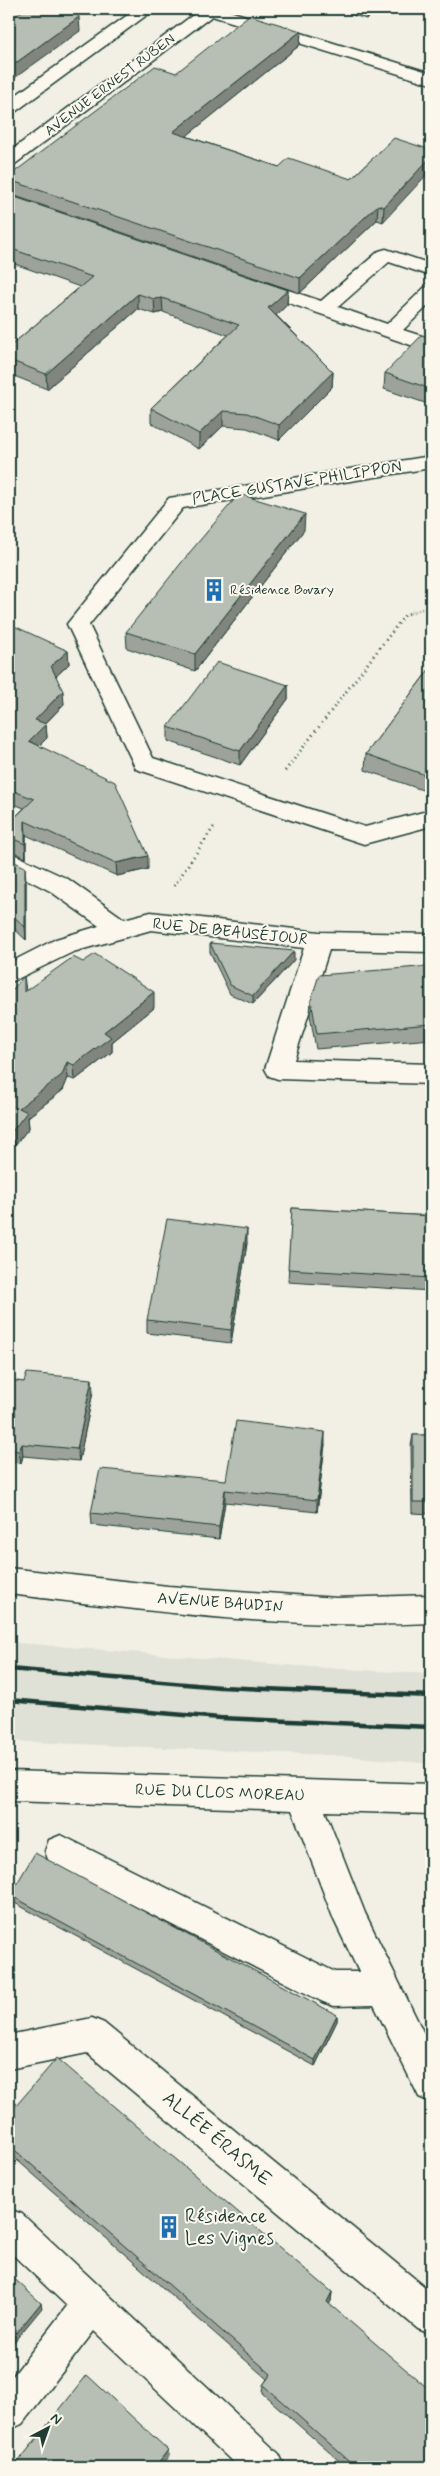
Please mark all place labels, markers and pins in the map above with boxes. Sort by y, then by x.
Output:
building icon: Résidence Bovary [201,577,227,603]
place label: Résidence Bovary [230,581,334,599]
place label: Résidence Les Vignes [185,2204,274,2252]
building icon: Résidence Les Vignes [156,2214,182,2240]

